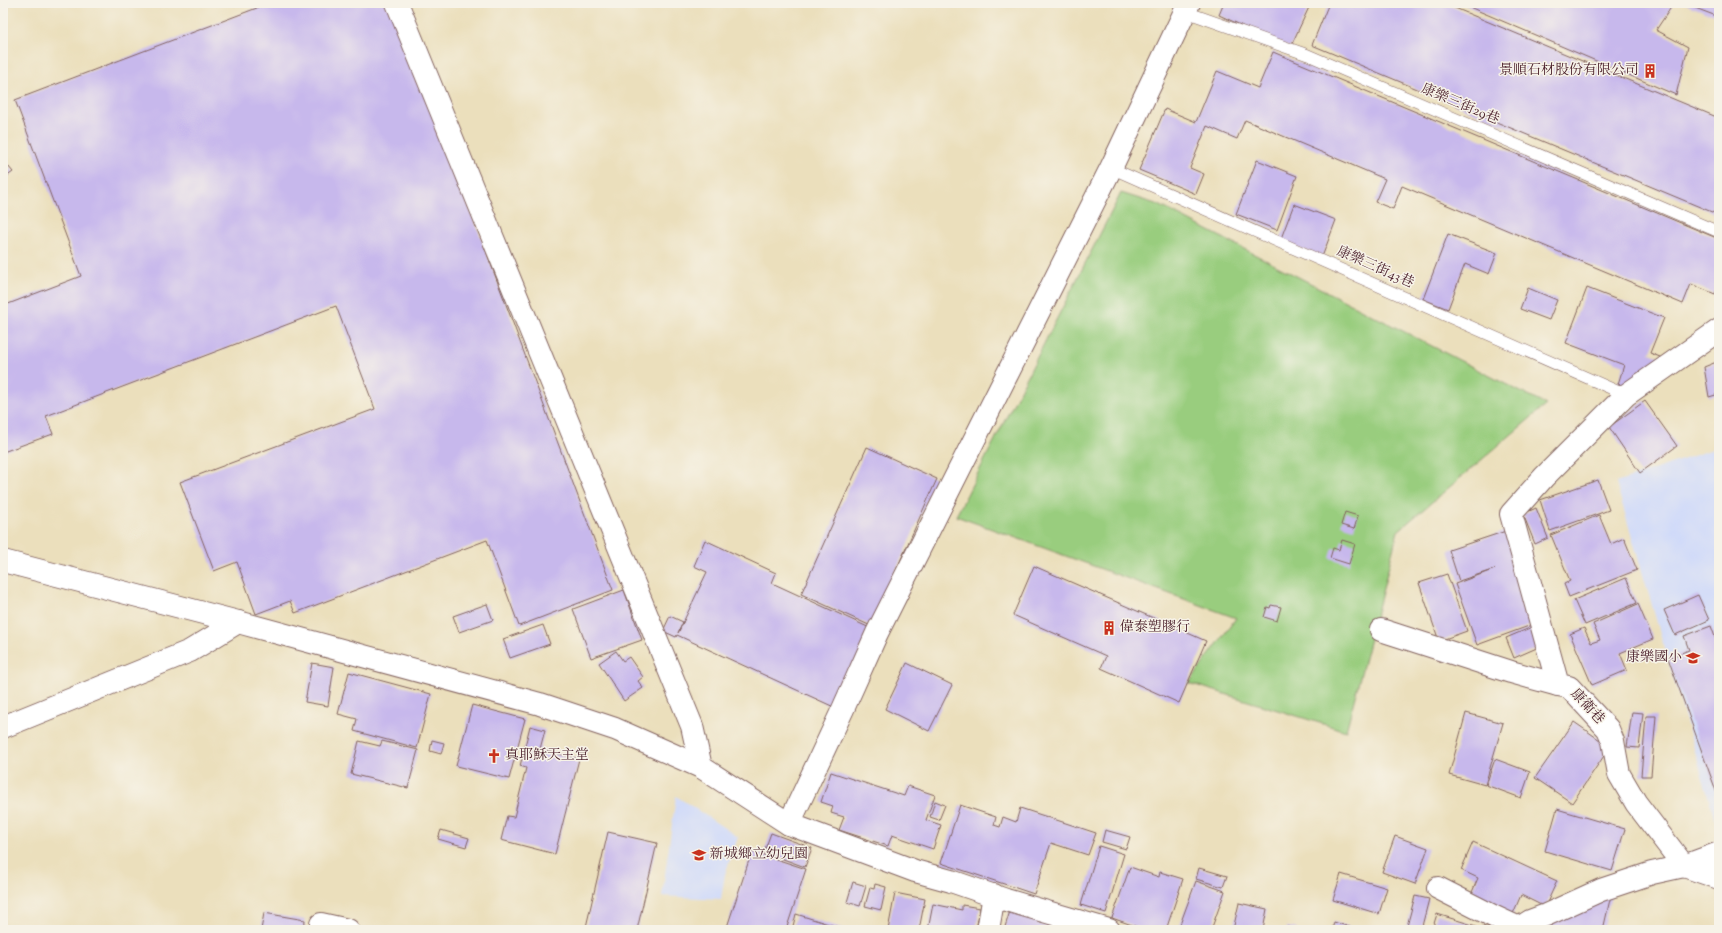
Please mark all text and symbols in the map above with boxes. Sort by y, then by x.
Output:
place label: 景順石材股份有限公司 [1499,61,1639,81]
building icon: 景順石材股份有限公司 [1642,63,1658,79]
street label: 康樂三街29巷 [1418,80,1502,130]
street label: 康樂三街43巷 [1333,242,1417,294]
place label: 偉泰塑膠行 [1120,618,1190,638]
building icon: 偉泰塑膠行 [1101,620,1117,636]
place label: 康樂國小 [1626,648,1682,668]
school or university icon: 康樂國小 [1685,650,1701,666]
street label: 康衛巷 [1565,685,1609,729]
place label: 真耶穌天主堂 [505,746,589,766]
church icon: 真耶穌天主堂 [486,748,502,764]
place label: 新城鄉立幼兒園 [710,845,808,865]
school or university icon: 新城鄉立幼兒園 [691,847,707,863]

